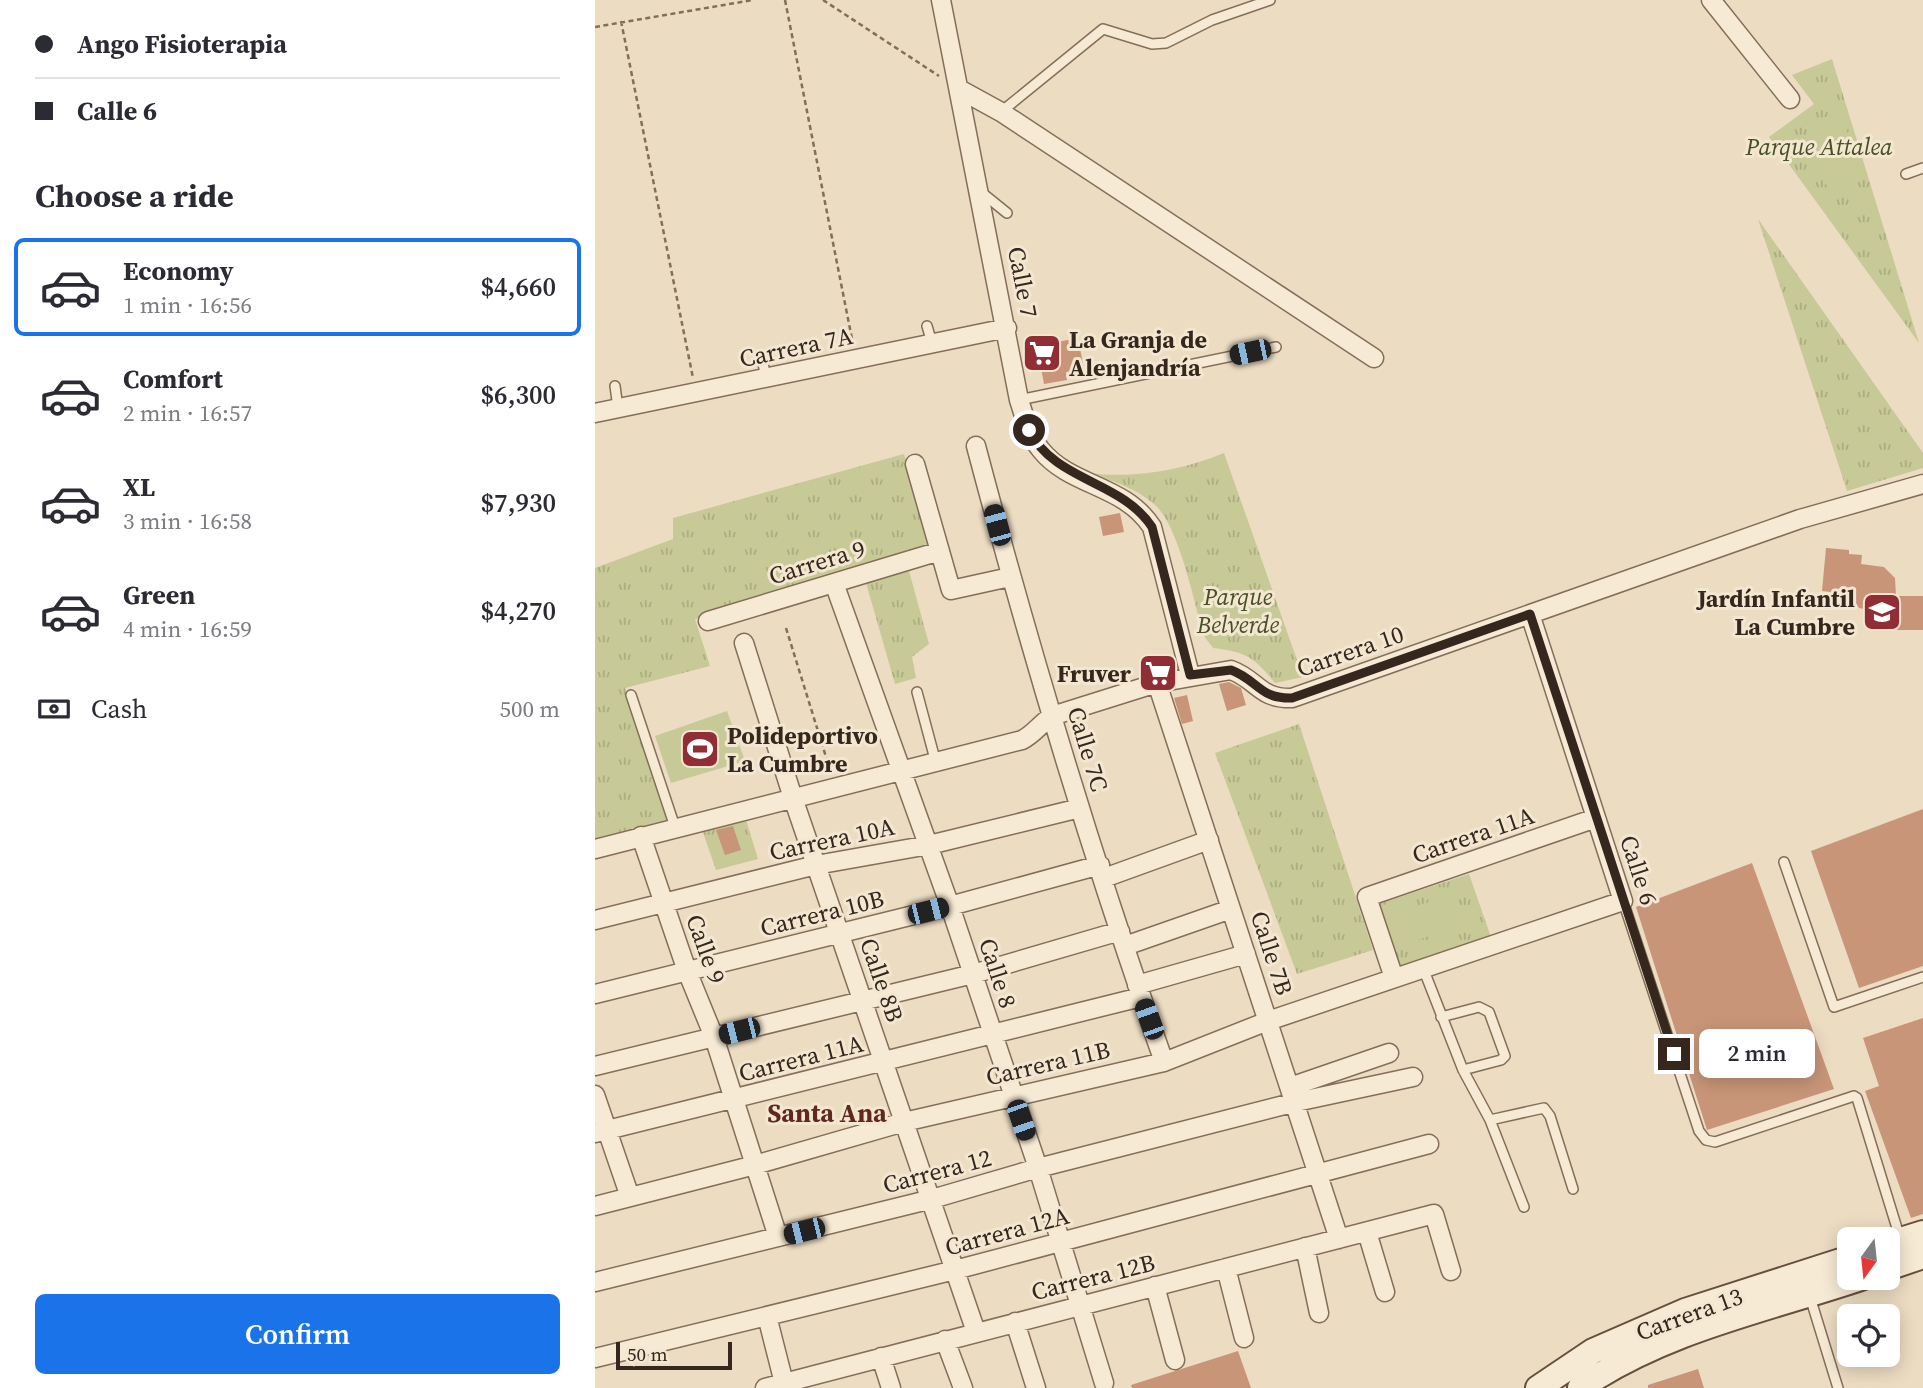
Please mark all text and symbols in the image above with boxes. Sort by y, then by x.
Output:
text: Ango Fisioterapia [77,26,287,62]
text: Calle 6 [77,93,157,129]
park label: Parque Attalea [1744,130,1893,163]
text: Choose a ride [35,174,234,218]
street label: Calle 7 [1000,244,1046,320]
text: Economy [123,253,234,289]
icon: car [39,256,102,319]
text: $4,660 [481,269,556,305]
text: 1 min · 16:56 [123,289,252,321]
street label: Carrera 7A [736,319,856,375]
place label: La Granja de Alenjandría [1069,323,1207,384]
supermarket icon: La Granja de Alenjandría [1021,332,1063,374]
car [1228,337,1273,367]
text: Comfort [123,361,223,397]
icon: car [39,364,102,427]
text: $6,300 [481,377,556,413]
text: 2 min · 16:57 [123,397,252,429]
route start [1013,414,1045,446]
text: XL [123,469,155,505]
icon: car [39,472,102,535]
text: $7,930 [481,485,556,521]
car [982,502,1013,548]
text: 3 min · 16:58 [123,505,252,537]
street label: Carrera 9 [765,532,869,592]
text: Green [123,577,195,613]
icon: car [39,580,102,643]
park label: Parque Belverde [1196,580,1279,641]
place label: Jardín Infantil La Cumbre [1695,582,1855,643]
school or university icon: Jardín Infantil La Cumbre [1861,591,1903,633]
text: $4,270 [481,593,556,629]
text: 4 min · 16:59 [123,613,252,645]
street label: Carrera 10 [1292,617,1408,685]
supermarket icon: Fruver [1137,652,1179,694]
place label: Fruver [1057,657,1132,690]
icon: cash [35,690,73,728]
text: Cash [91,691,147,727]
text: 500 m [499,693,560,725]
street label: Calle 7C [1060,703,1116,795]
place label: Polideportivo La Cumbre [727,719,878,780]
sports icon: Polideportivo La Cumbre [679,728,721,770]
street label: Carrera 11A [1407,799,1539,871]
street label: Carrera 10A [766,810,898,868]
street label: Calle 6 [1612,831,1666,909]
street label: Carrera 10B [757,882,887,944]
car [906,896,951,926]
street label: Calle 7B [1243,907,1301,999]
street label: Calle 9 [678,910,734,988]
street label: Calle 8B [852,934,912,1026]
street label: Calle 8 [971,934,1025,1012]
car [1132,996,1167,1042]
car [717,1016,762,1046]
street label: Carrera 11A [735,1027,867,1089]
callout: 2 min [1699,1030,1814,1078]
street label: Carrera 11B [983,1033,1113,1093]
text: 2 min [1727,1037,1787,1069]
route end [1658,1038,1690,1070]
district label: Santa Ana [767,1095,887,1131]
car [1005,1097,1038,1143]
street label: Carrera 12 [879,1141,995,1201]
street label: Carrera 12A [941,1199,1073,1263]
car [782,1216,827,1246]
north arrow [1837,1227,1901,1290]
map controls [1837,1227,1900,1367]
street label: Carrera 12B [1028,1246,1158,1308]
street label: Carrera 13 [1631,1279,1747,1349]
button: Confirm [35,1294,560,1374]
button: locate [1837,1304,1900,1367]
scale bar [616,1339,731,1371]
text: 50 m [627,1341,668,1367]

